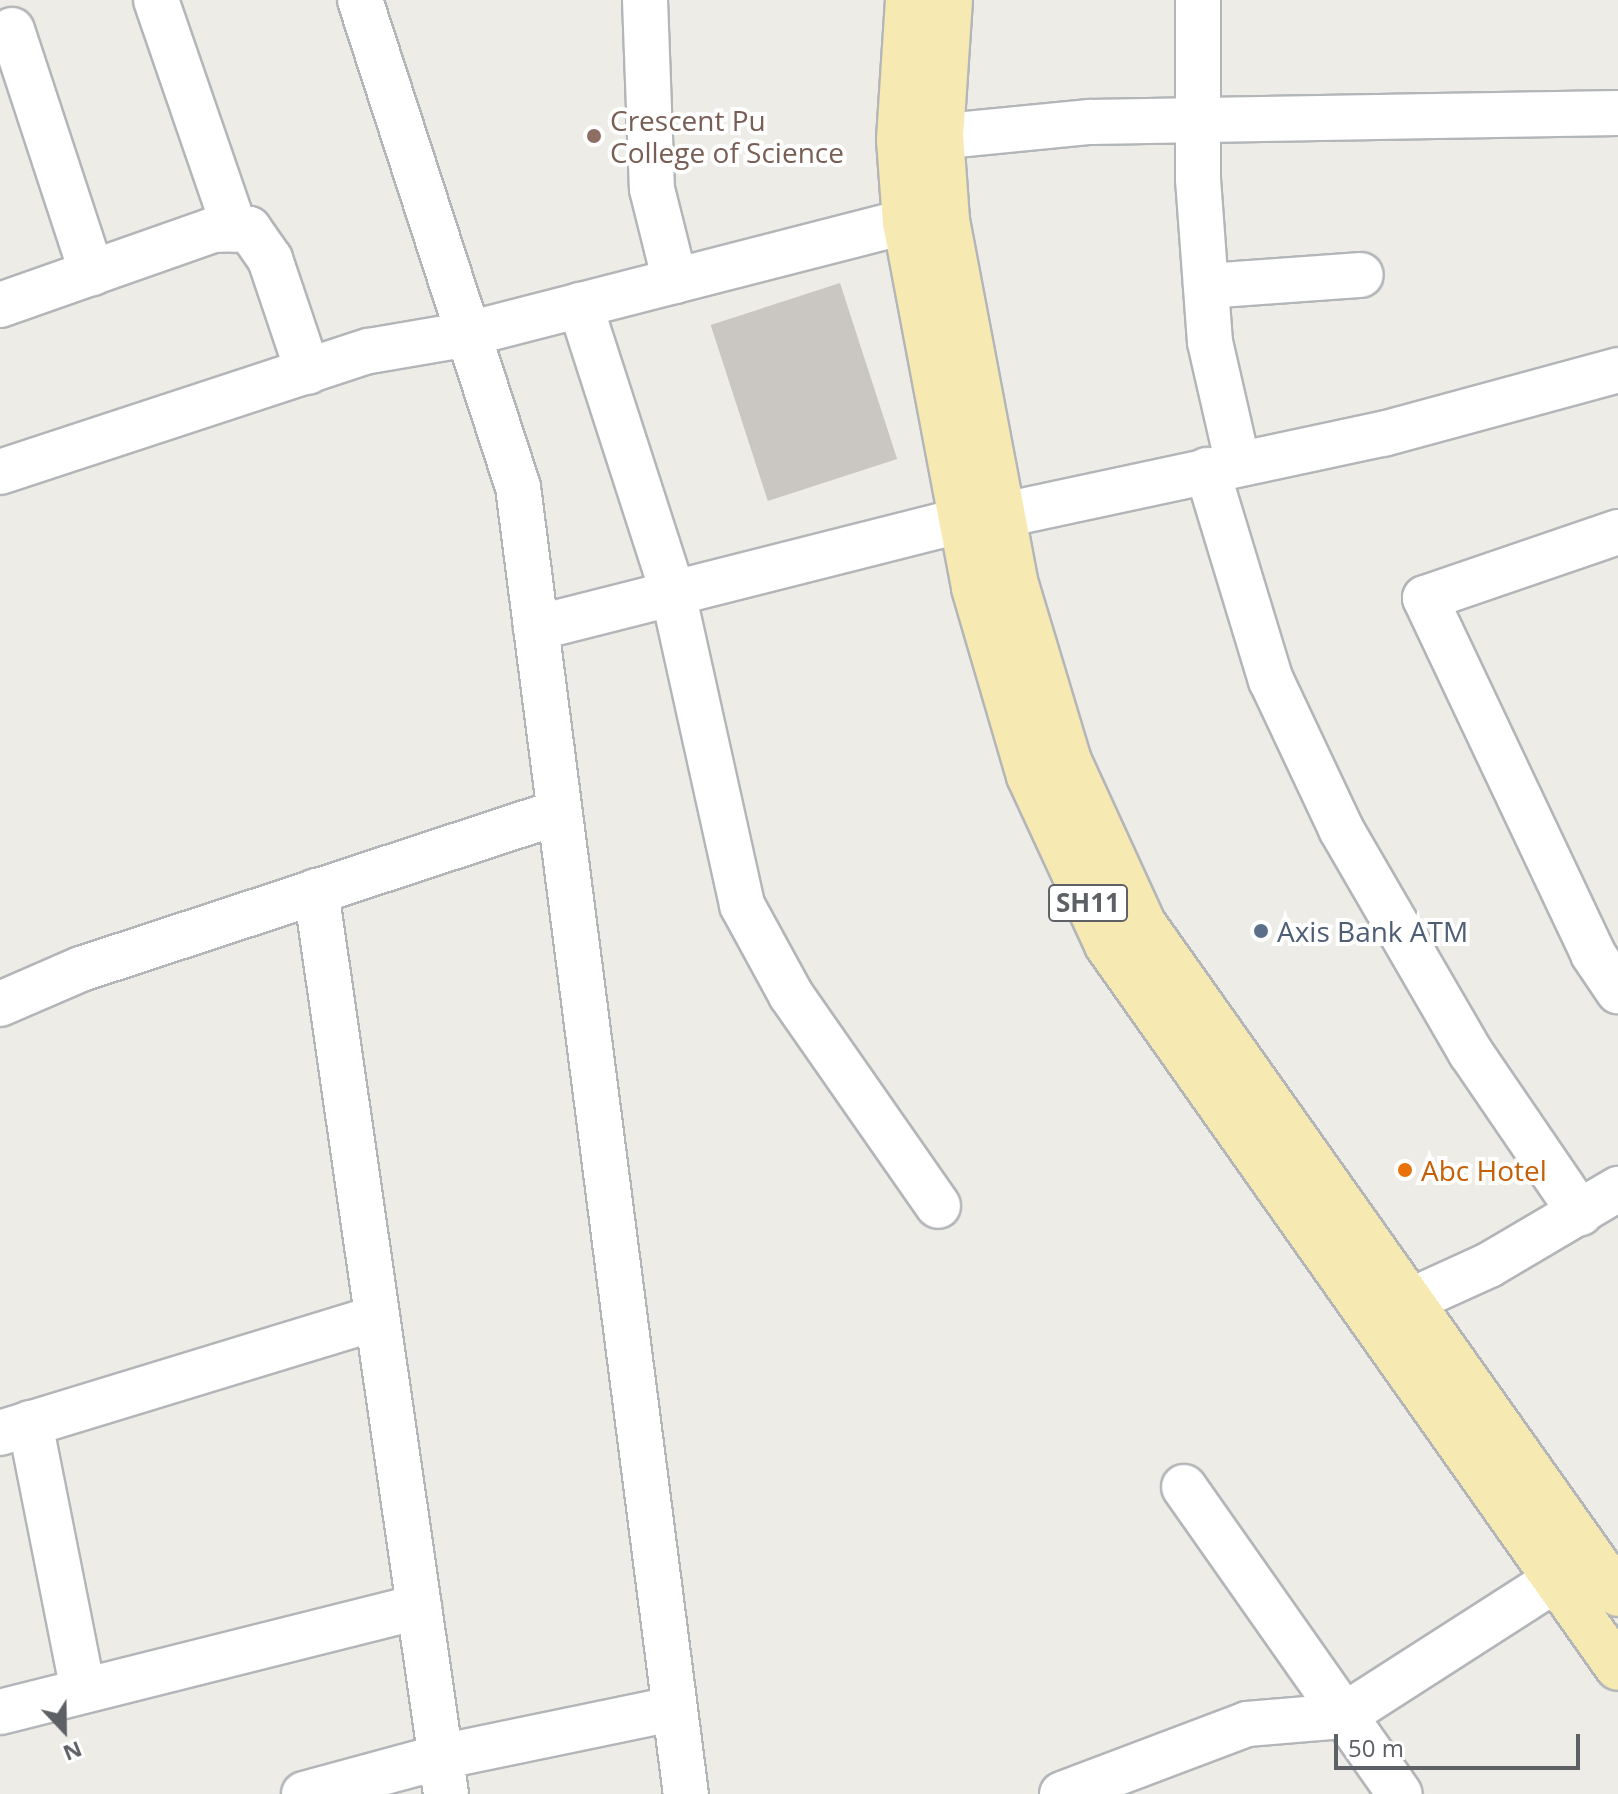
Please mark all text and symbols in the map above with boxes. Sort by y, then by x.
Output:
place label: Crescent Pu College of Science [610,103,844,169]
marker: Crescent Pu College of Science [585,127,603,145]
road number: SH11 [1048,881,1128,925]
place label: Axis Bank ATM [1277,914,1468,948]
marker: Axis Bank ATM [1252,922,1270,940]
place label: Abc Hotel [1421,1153,1547,1187]
marker: Abc Hotel [1396,1161,1414,1179]
north arrow [24,1690,104,1770]
scale bar [1338,1718,1584,1768]
text: 50 m [1348,1731,1404,1764]
text: N [59,1735,87,1770]

